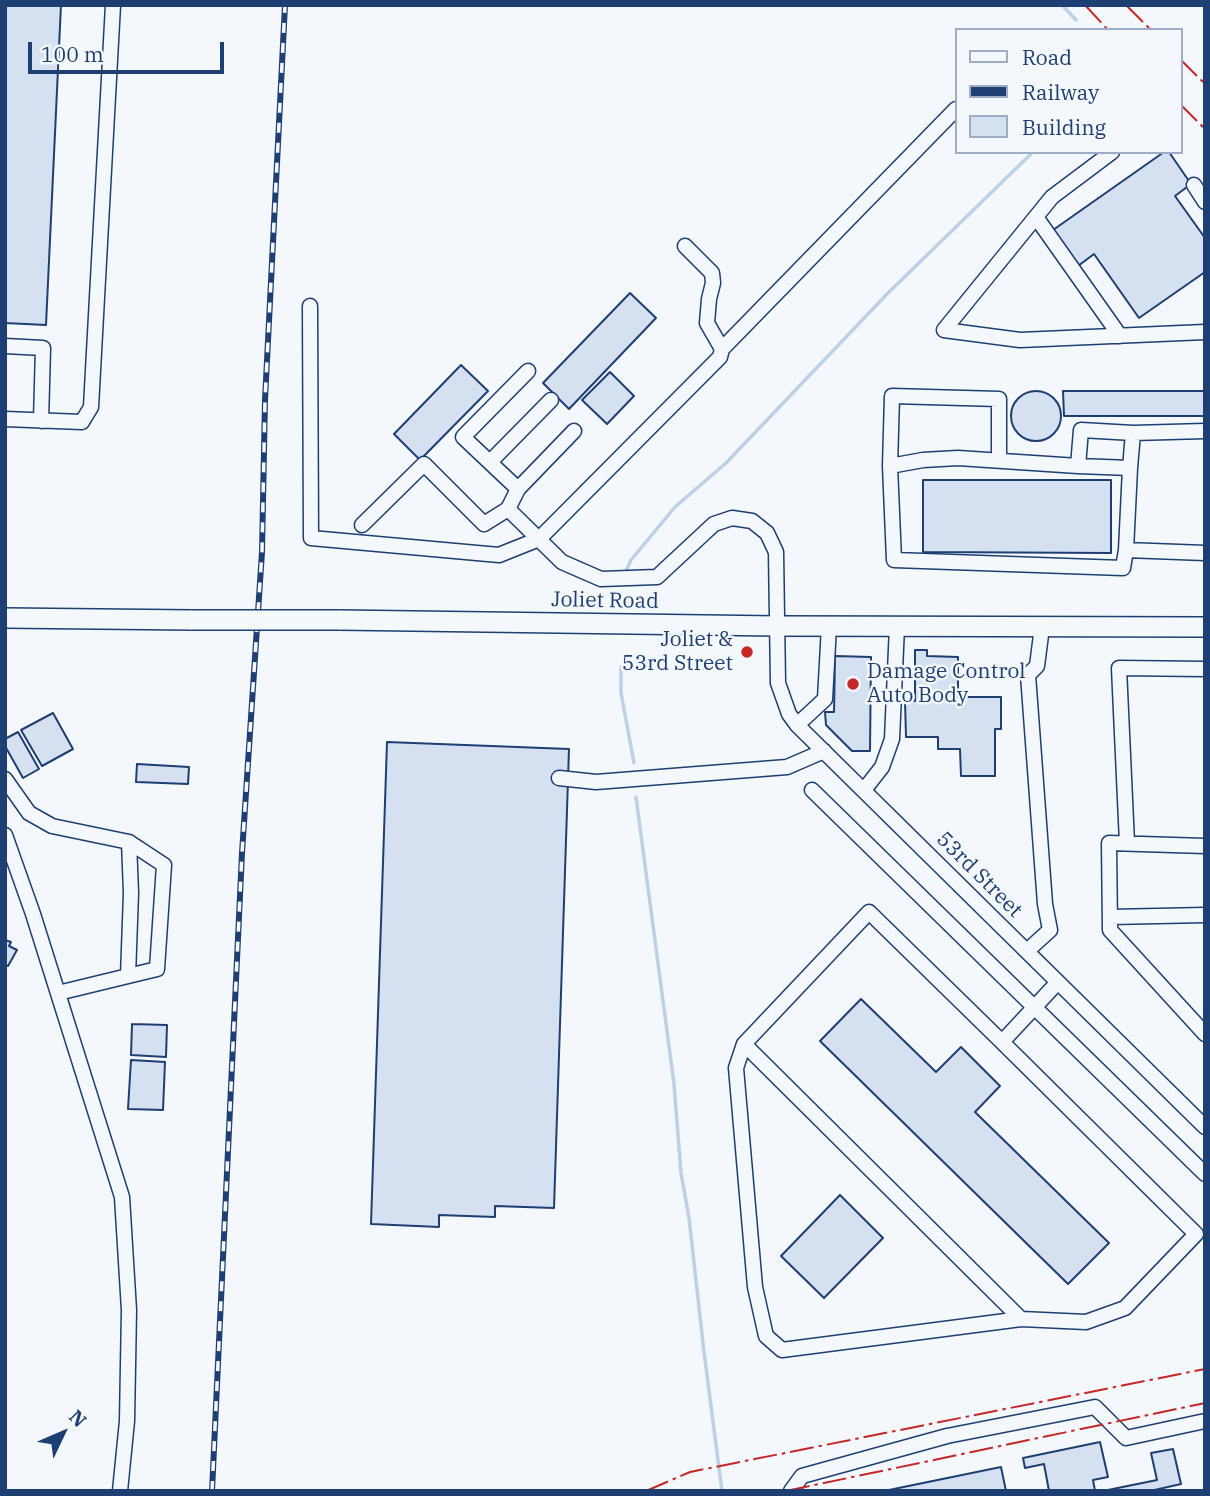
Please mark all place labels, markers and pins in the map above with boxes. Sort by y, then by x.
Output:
place label: Joliet & 53rd Street [622,627,733,677]
marker: Joliet & 53rd Street [739,644,755,660]
place label: Damage Control Auto Body [867,659,1026,709]
marker: Damage Control Auto Body [845,676,861,692]

